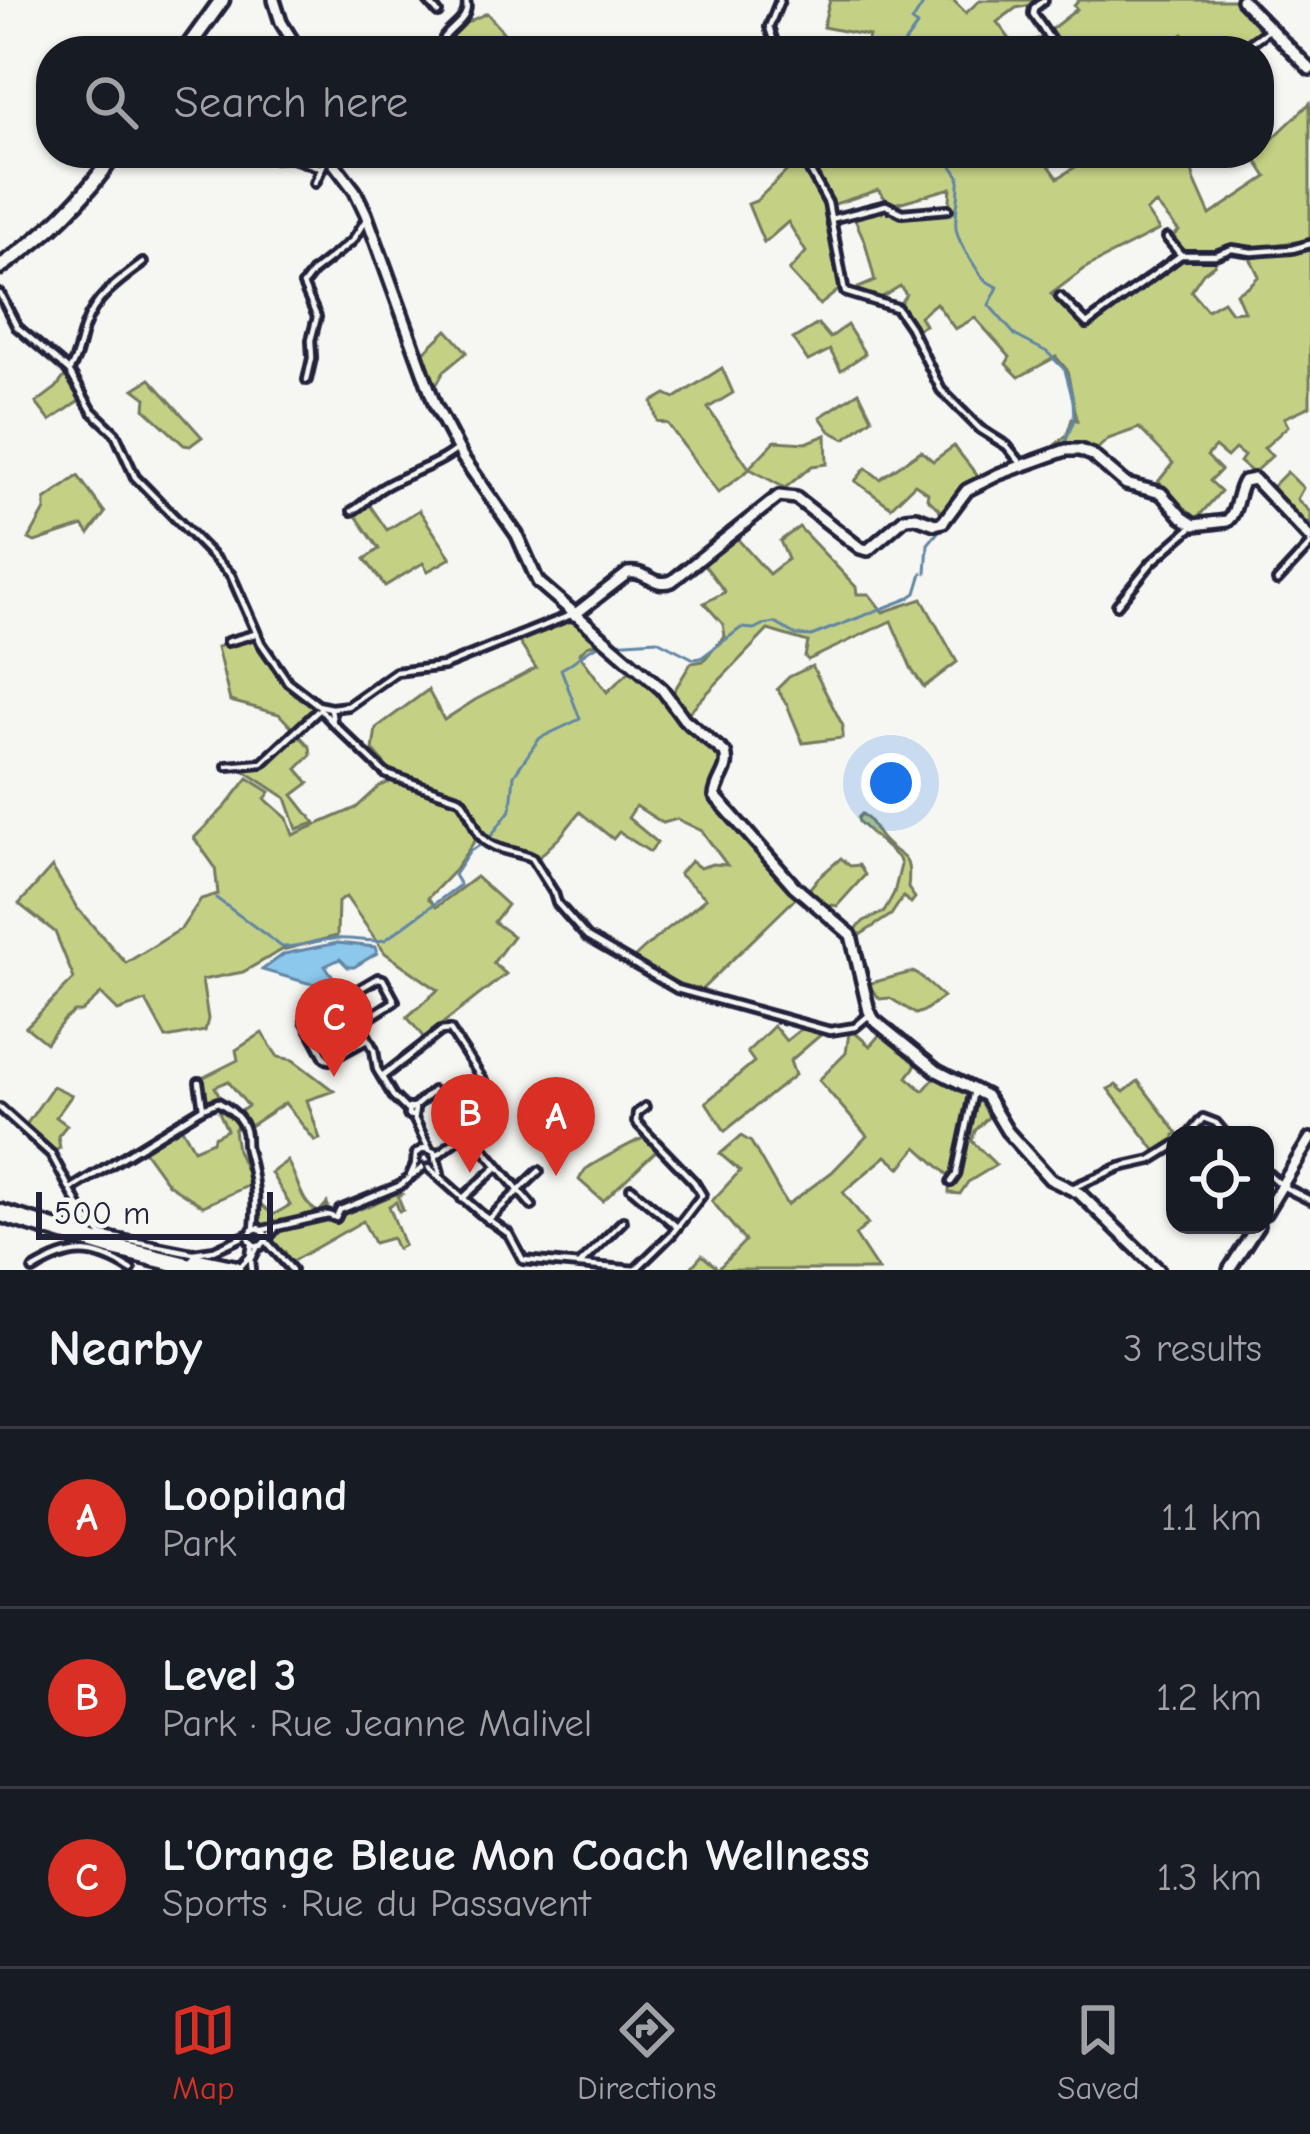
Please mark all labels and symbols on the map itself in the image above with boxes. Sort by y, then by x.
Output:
your location [861,753,921,813]
pin: C [295,978,373,1077]
pin: B [431,1074,509,1173]
pin: A [517,1077,595,1176]
scale bar [36,1186,273,1239]

